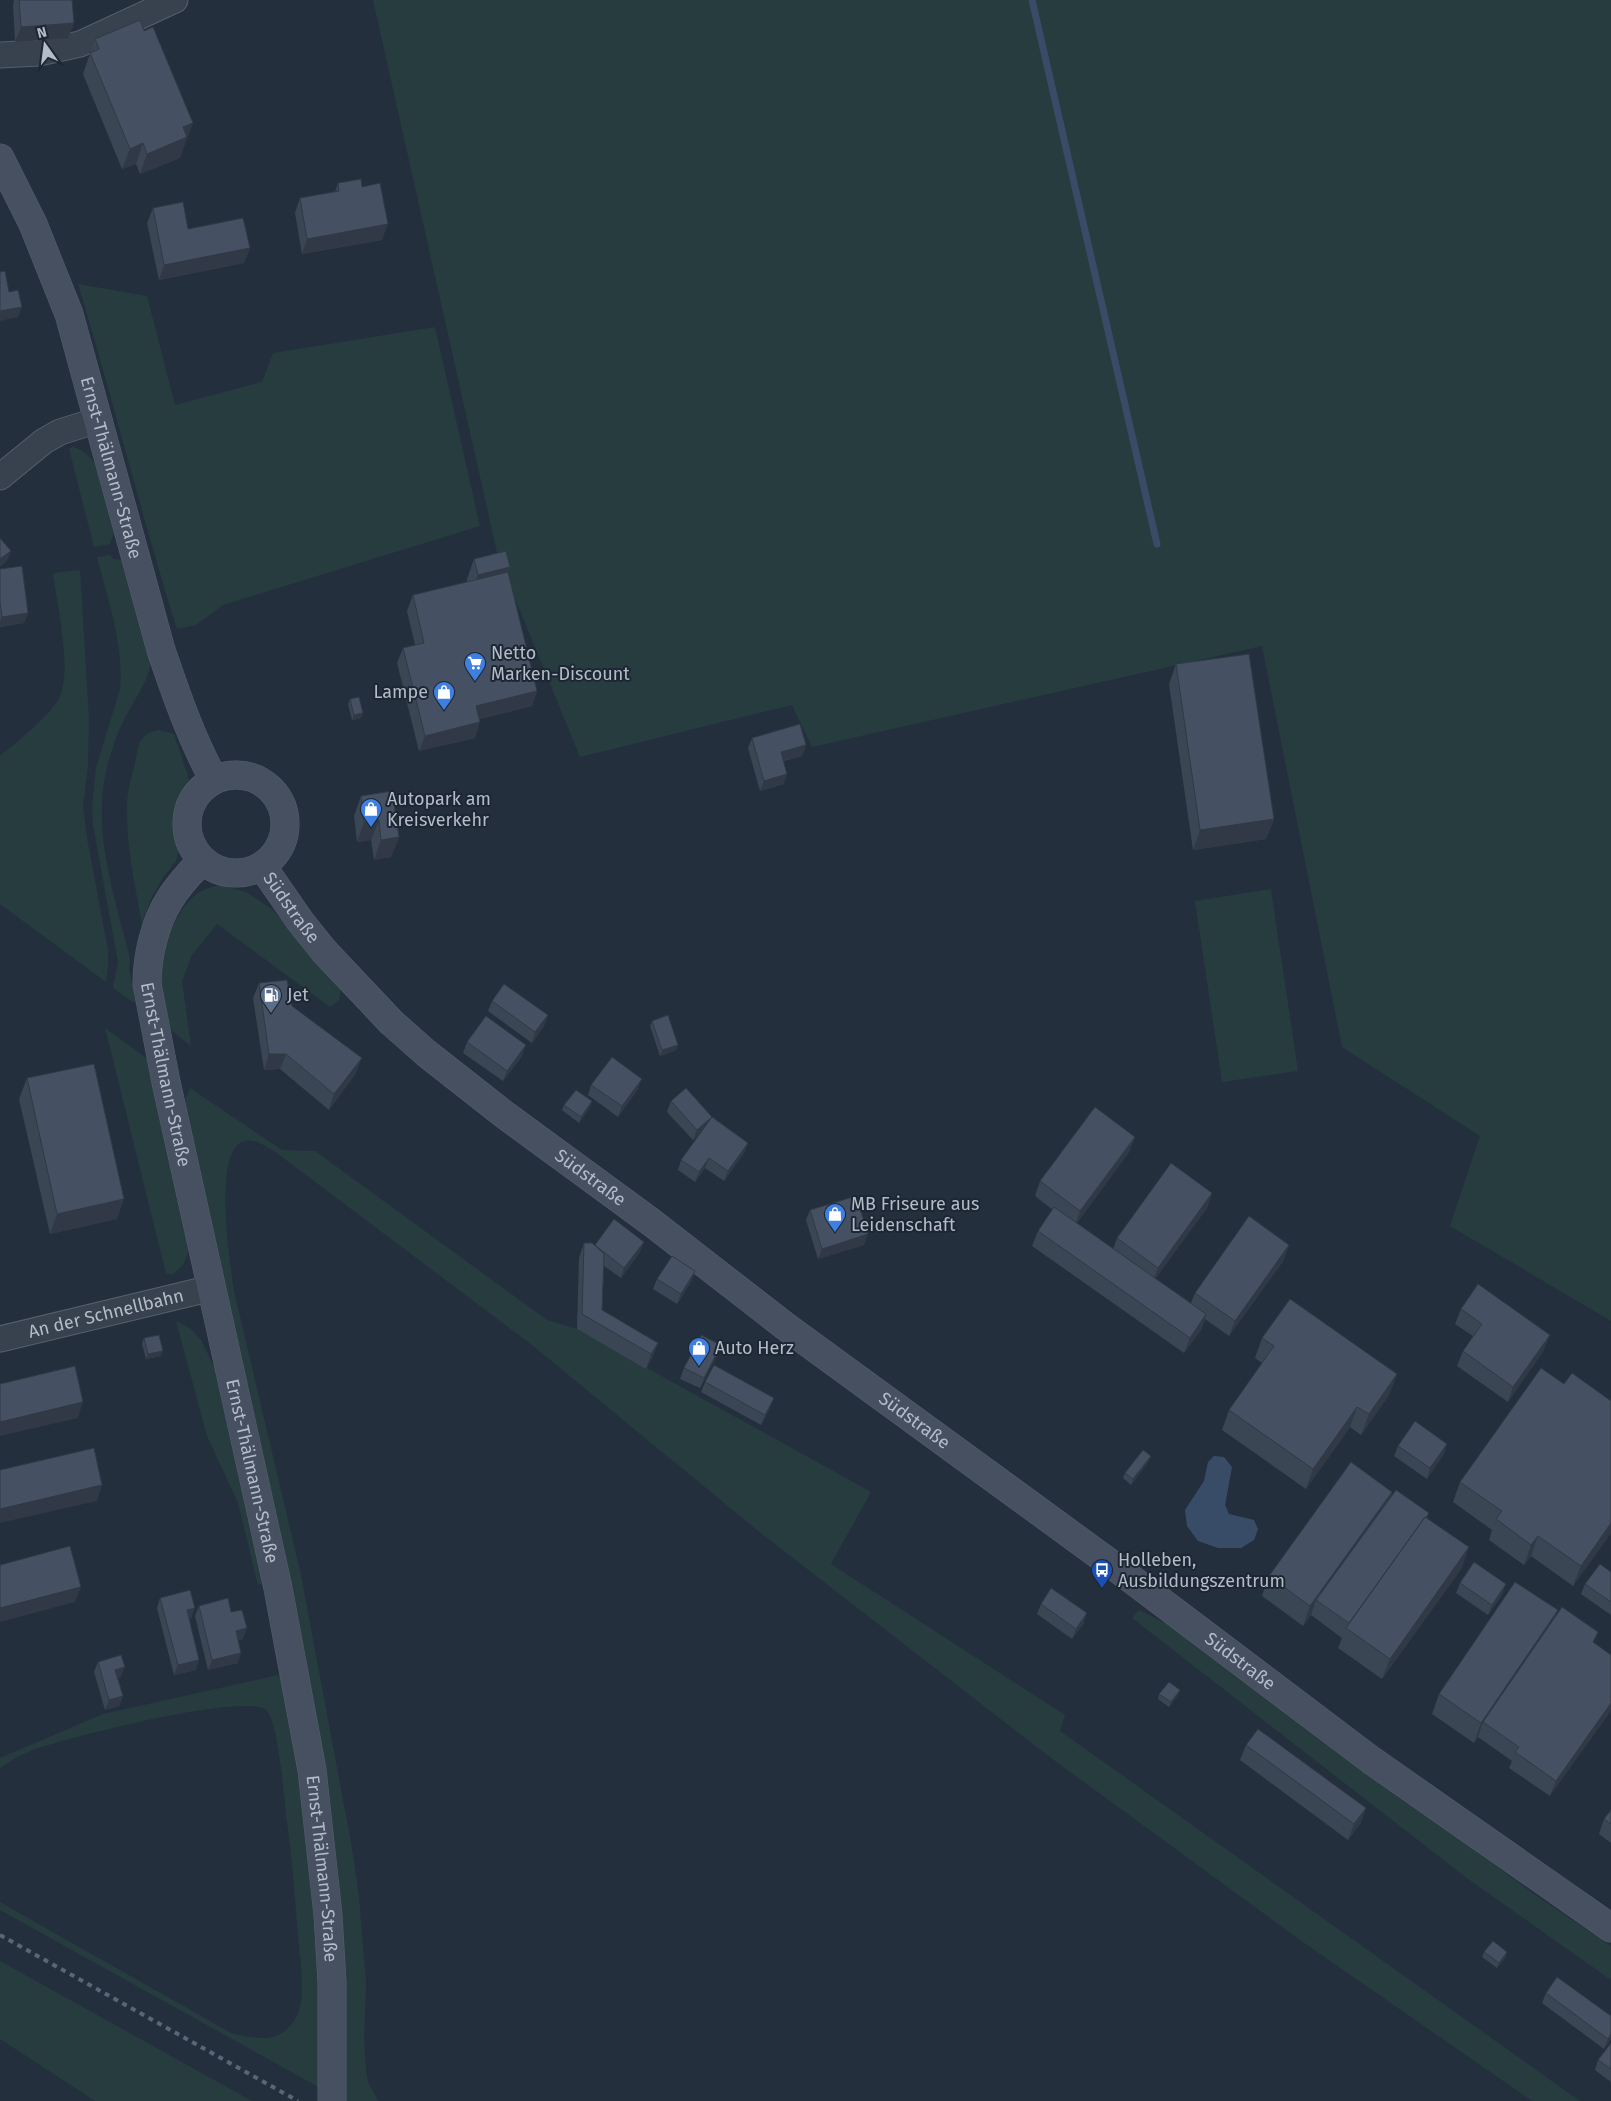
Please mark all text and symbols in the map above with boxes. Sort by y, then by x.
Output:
north arrow [20,20,70,70]
text: N [35,23,49,42]
street label: Ernst-Thälmann-Straße [76,374,147,561]
place label: Netto Marken-Discount [491,642,630,685]
supermarket icon: Netto Marken-Discount [463,651,487,682]
shop icon: Lampe [432,680,456,711]
place label: Lampe [373,681,428,703]
place label: Autopark am Kreisverkehr [387,788,491,831]
shop icon: Autopark am Kreisverkehr [359,797,383,828]
street label: Südstraße [258,868,324,948]
street label: Ernst-Thälmann-Straße [136,980,195,1169]
fuel station icon: Jet [259,983,283,1014]
place label: Jet [287,984,309,1006]
street label: Südstraße [551,1144,630,1211]
place label: MB Friseure aus Leidenschaft [851,1193,979,1236]
shop icon: MB Friseure aus Leidenschaft [823,1202,847,1233]
street label: An der Schnellbahn [26,1284,186,1343]
shop icon: Auto Herz [687,1336,711,1367]
place label: Auto Herz [715,1337,794,1359]
street label: Ernst-Thälmann-Straße [221,1377,283,1565]
street label: Südstraße [875,1387,954,1454]
place label: Holleben, Ausbildungszentrum [1118,1549,1285,1592]
bus stop icon: Holleben, Ausbildungszentrum [1090,1558,1114,1589]
street label: Südstraße [1201,1628,1280,1695]
street label: Ernst-Thälmann-Straße [302,1774,342,1963]

